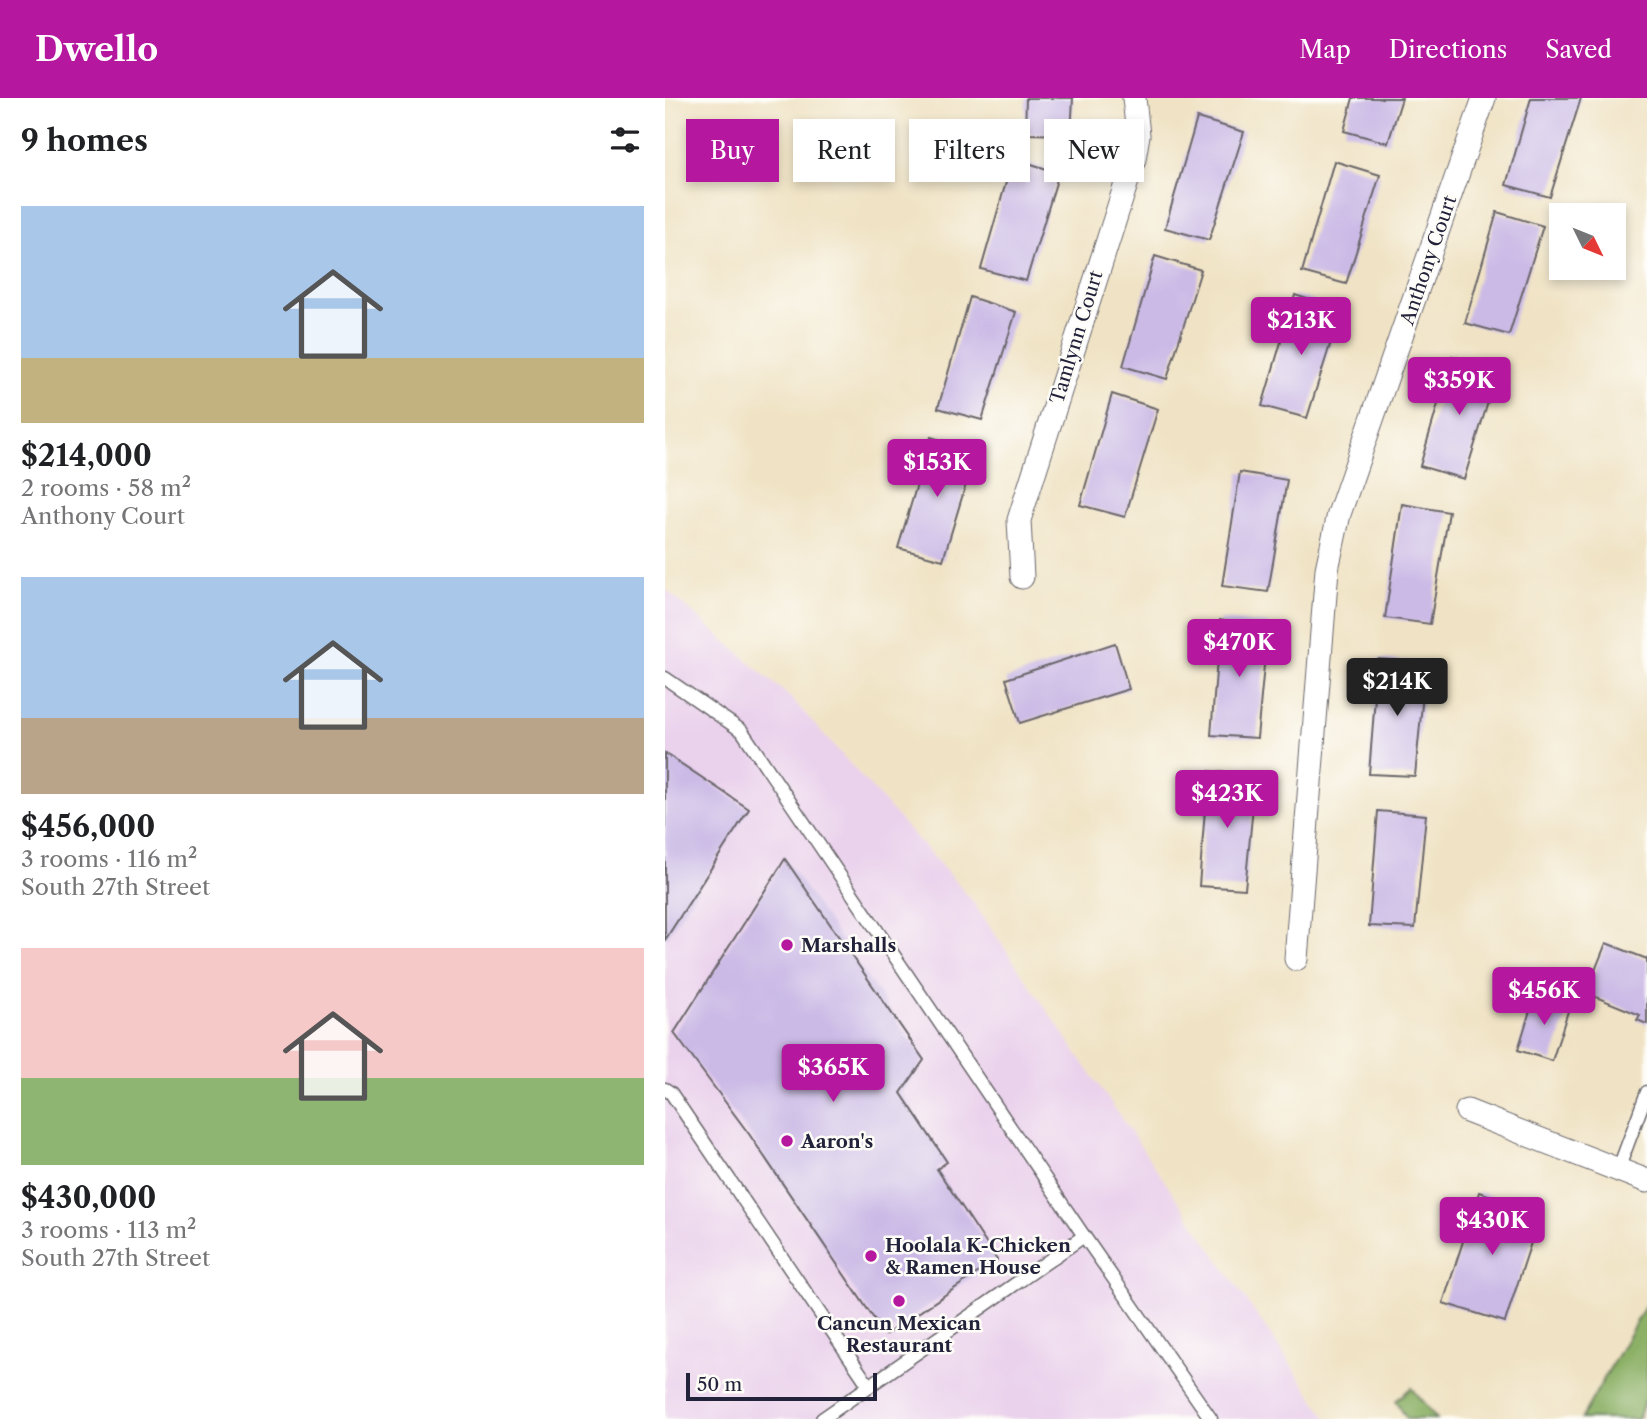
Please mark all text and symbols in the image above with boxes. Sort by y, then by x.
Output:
text: Dwello [35,29,158,70]
text: Map [1299,35,1351,64]
text: Directions [1389,35,1507,64]
text: Saved [1545,35,1612,64]
chip: Buy [686,119,779,182]
chip: Rent [793,119,895,182]
chip: Filters [909,119,1030,182]
chip: New [1044,119,1144,182]
icon: filters [606,121,644,159]
text: 9 homes [21,122,148,159]
street label: Anthony Court [1395,192,1461,329]
north arrow [1549,203,1626,280]
map controls [1549,203,1626,280]
icon: home [270,251,396,377]
street label: Tamlynn Court [1045,268,1108,406]
pin: $213K [1252,298,1350,357]
text: $213K [1267,306,1335,334]
pin: $359K [1410,358,1508,417]
text: $359K [1424,366,1494,394]
text: $214,000 [21,437,152,474]
pin: $153K [888,440,986,499]
text: $153K [903,448,971,476]
text: 2 rooms · 58 m² [21,474,191,502]
text: Anthony Court [21,502,185,530]
pin: $470K [1190,620,1288,679]
icon: home [270,622,396,748]
text: $470K [1203,628,1275,656]
pin: $214K [1348,658,1446,718]
text: $214K [1363,667,1431,695]
pin: $423K [1178,770,1276,830]
text: $423K [1191,779,1263,807]
text: $456,000 [21,808,155,845]
text: 3 rooms · 116 m² [21,845,197,873]
text: South 27th Street [21,873,210,901]
place label: Marshalls [801,934,897,957]
marker: Marshalls [779,937,795,953]
pin: $456K [1495,968,1593,1027]
text: $456K [1508,976,1580,1004]
icon: home [270,993,396,1119]
pin: $365K [784,1044,882,1104]
text: $365K [798,1053,868,1081]
place label: Aaron's [800,1130,874,1153]
marker: Aaron's [779,1133,795,1149]
text: $430,000 [21,1179,156,1216]
pin: $430K [1443,1198,1541,1257]
text: $430K [1456,1206,1528,1234]
text: 3 rooms · 113 m² [21,1216,197,1244]
place label: Hoolala K-Chicken & Ramen House [885,1234,1071,1279]
text: South 27th Street [21,1244,210,1272]
marker: Hoolala K-Chicken & Ramen House [863,1248,879,1264]
marker: Cancun Mexican Restaurant [891,1293,907,1309]
place label: Cancun Mexican Restaurant [817,1312,981,1357]
scale bar [686,1370,877,1402]
text: 50 m [697,1373,742,1396]

